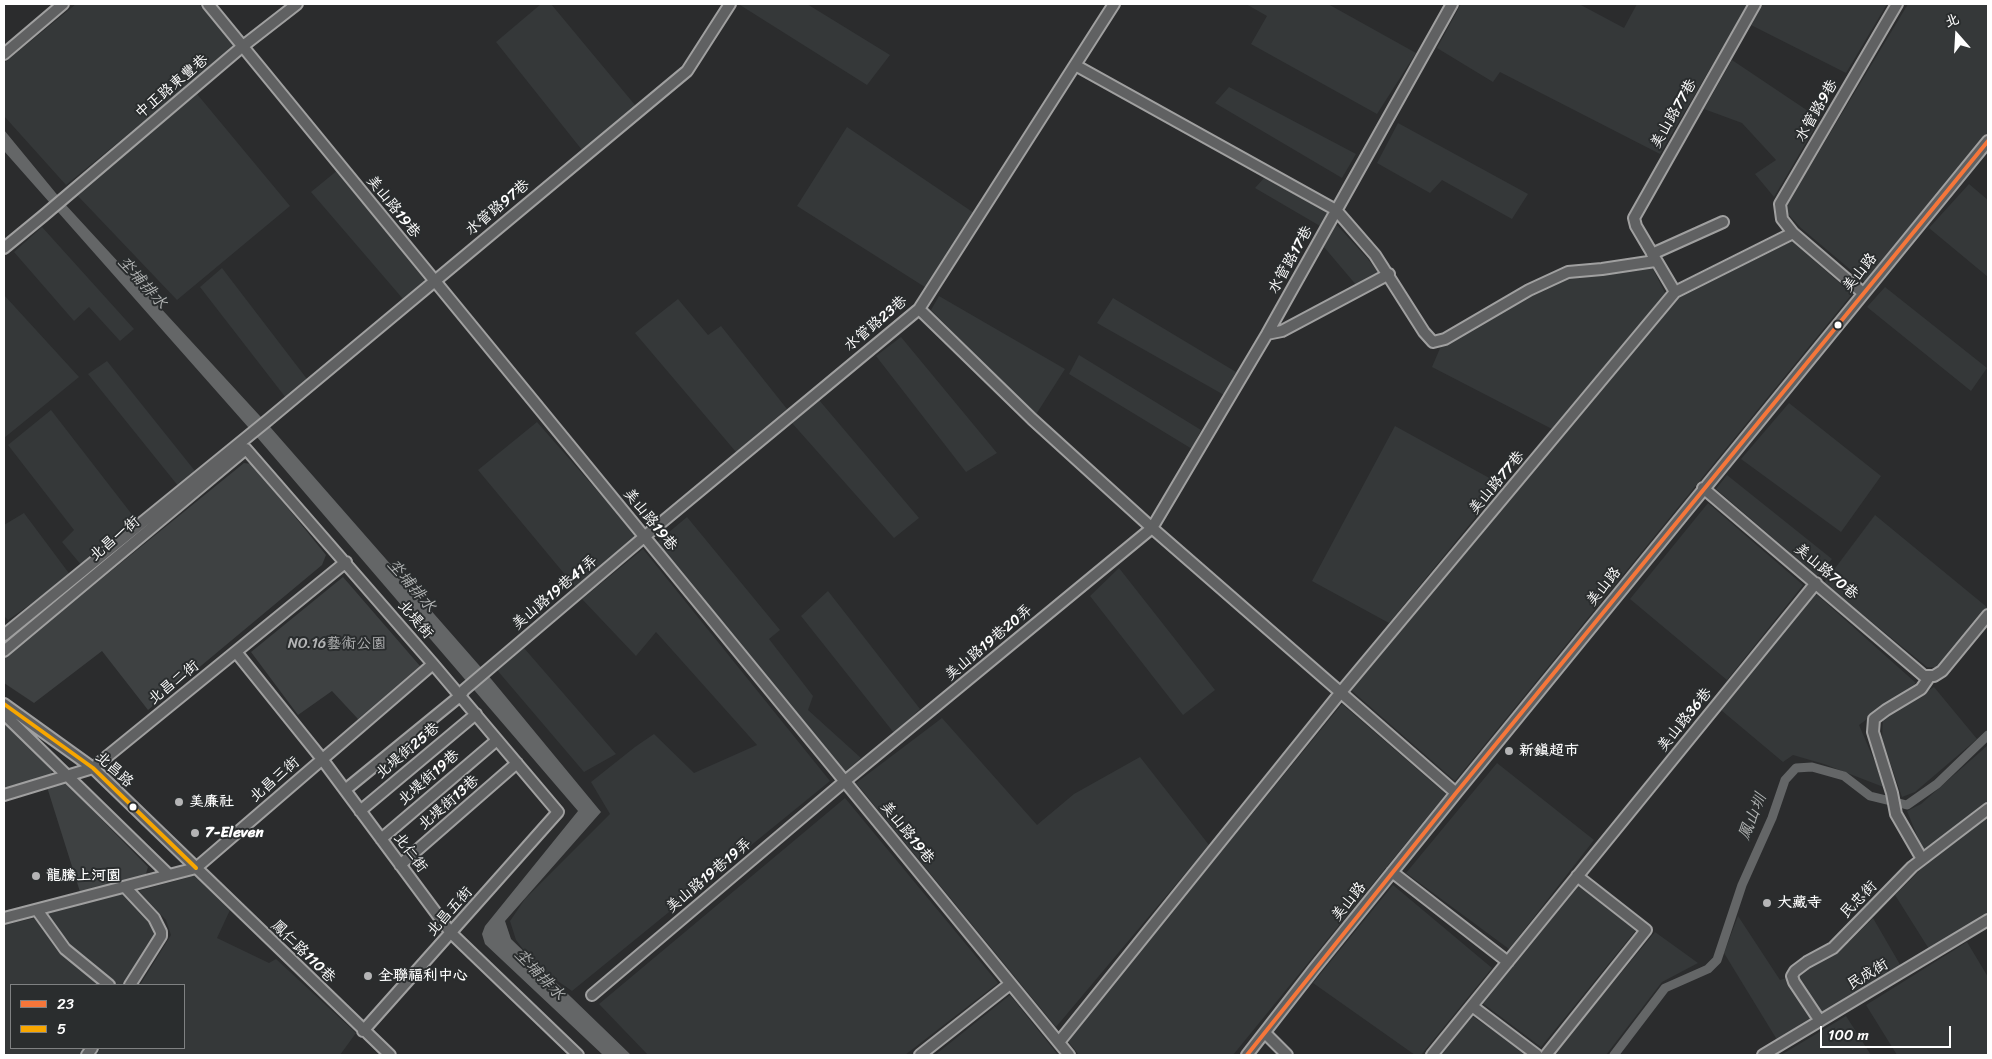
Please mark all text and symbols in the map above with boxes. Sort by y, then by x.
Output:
text: 北 [1941,6,1963,34]
north arrow [1932,10,1982,60]
street label: 中正路東豐巷 [132,51,212,123]
street label: 美山路77巷 [1647,76,1701,152]
street label: 水管路9巷 [1792,77,1842,145]
street label: 美山路19巷 [362,172,424,242]
street label: 水管路97巷 [462,176,534,240]
street label: 水管路17巷 [1265,223,1317,297]
street label: 美山路 [1839,250,1881,296]
water label: 坔埔排水 [113,253,171,313]
street label: 水管路23巷 [841,292,911,356]
unlabelled marker [1833,320,1843,330]
street label: 美山路77巷 [1465,448,1529,518]
street label: 美山路19巷 [619,485,681,555]
street label: 北昌一街 [86,513,144,565]
street label: 美山路70巷 [1790,540,1862,604]
street label: 美山路19巷41弄 [508,552,602,634]
water label: 坔埔排水 [383,556,439,616]
street label: 美山路 [1583,564,1625,610]
street label: 北堤街 [393,597,437,643]
street label: 美山路19巷20弄 [942,601,1036,685]
park label: NO.16藝術公園 [288,635,386,653]
street label: 北昌二街 [145,657,203,709]
street label: 美山路36巷 [1654,685,1716,755]
street label: 北堤街25巷 [372,719,444,783]
place label: 新鎮超市 [1519,742,1579,760]
marker: 新鎮超市 [1503,745,1515,757]
street label: 北堤街19巷 [395,746,463,810]
street label: 北昌路 [91,748,137,792]
street label: 北昌三街 [246,754,304,806]
street label: 北堤街13巷 [415,772,483,834]
water label: 鳳山圳 [1735,791,1771,843]
place label: 美廉社 [189,793,234,811]
marker: 美廉社 [173,796,185,808]
street label: 美山路19巷 [876,798,938,868]
unlabelled marker [128,802,138,812]
place label: 7-Eleven [205,824,264,842]
marker: 7-Eleven [189,827,201,839]
street label: 北仁街 [389,830,431,876]
street label: 美山路19巷19弄 [663,835,755,917]
place label: 龍騰上河園 [46,867,121,885]
marker: 龍騰上河園 [30,870,42,882]
street label: 民忠街 [1837,878,1881,922]
street label: 美山路 [1328,879,1370,925]
street label: 北昌五街 [423,884,477,940]
place label: 大藏寺 [1777,894,1822,912]
marker: 大藏寺 [1761,897,1773,909]
street label: 鳳仁路110巷 [267,917,339,987]
water label: 坔埔排水 [510,945,568,1005]
street label: 民成街 [1844,956,1892,994]
place label: 全聯福利中心 [378,967,468,985]
marker: 全聯福利中心 [362,970,374,982]
legend [10,984,185,1049]
text: 23 [57,991,74,1017]
text: 5 [57,1016,66,1042]
scale bar [1822,1016,1953,1048]
text: 100 m [1828,1022,1869,1048]

